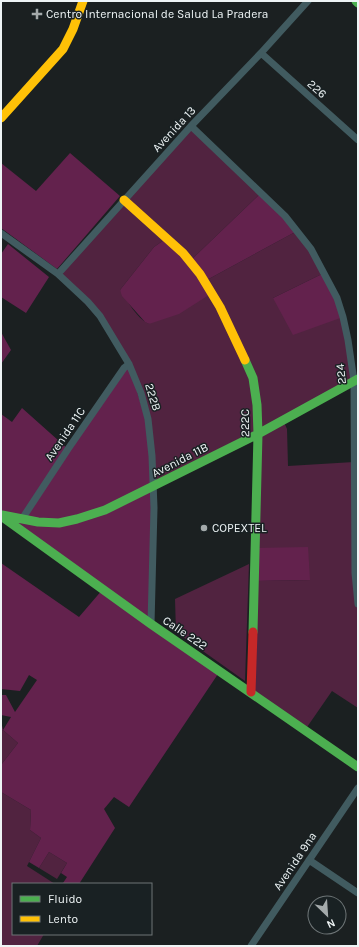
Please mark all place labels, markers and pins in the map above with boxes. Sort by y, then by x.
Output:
place label: Centro Internacional de Salud La Pradera [46,7,268,21]
marker: Centro Internacional de Salud La Pradera [31,8,43,20]
place label: COPEXTEL [212,521,267,535]
marker: COPEXTEL [199,523,209,533]

